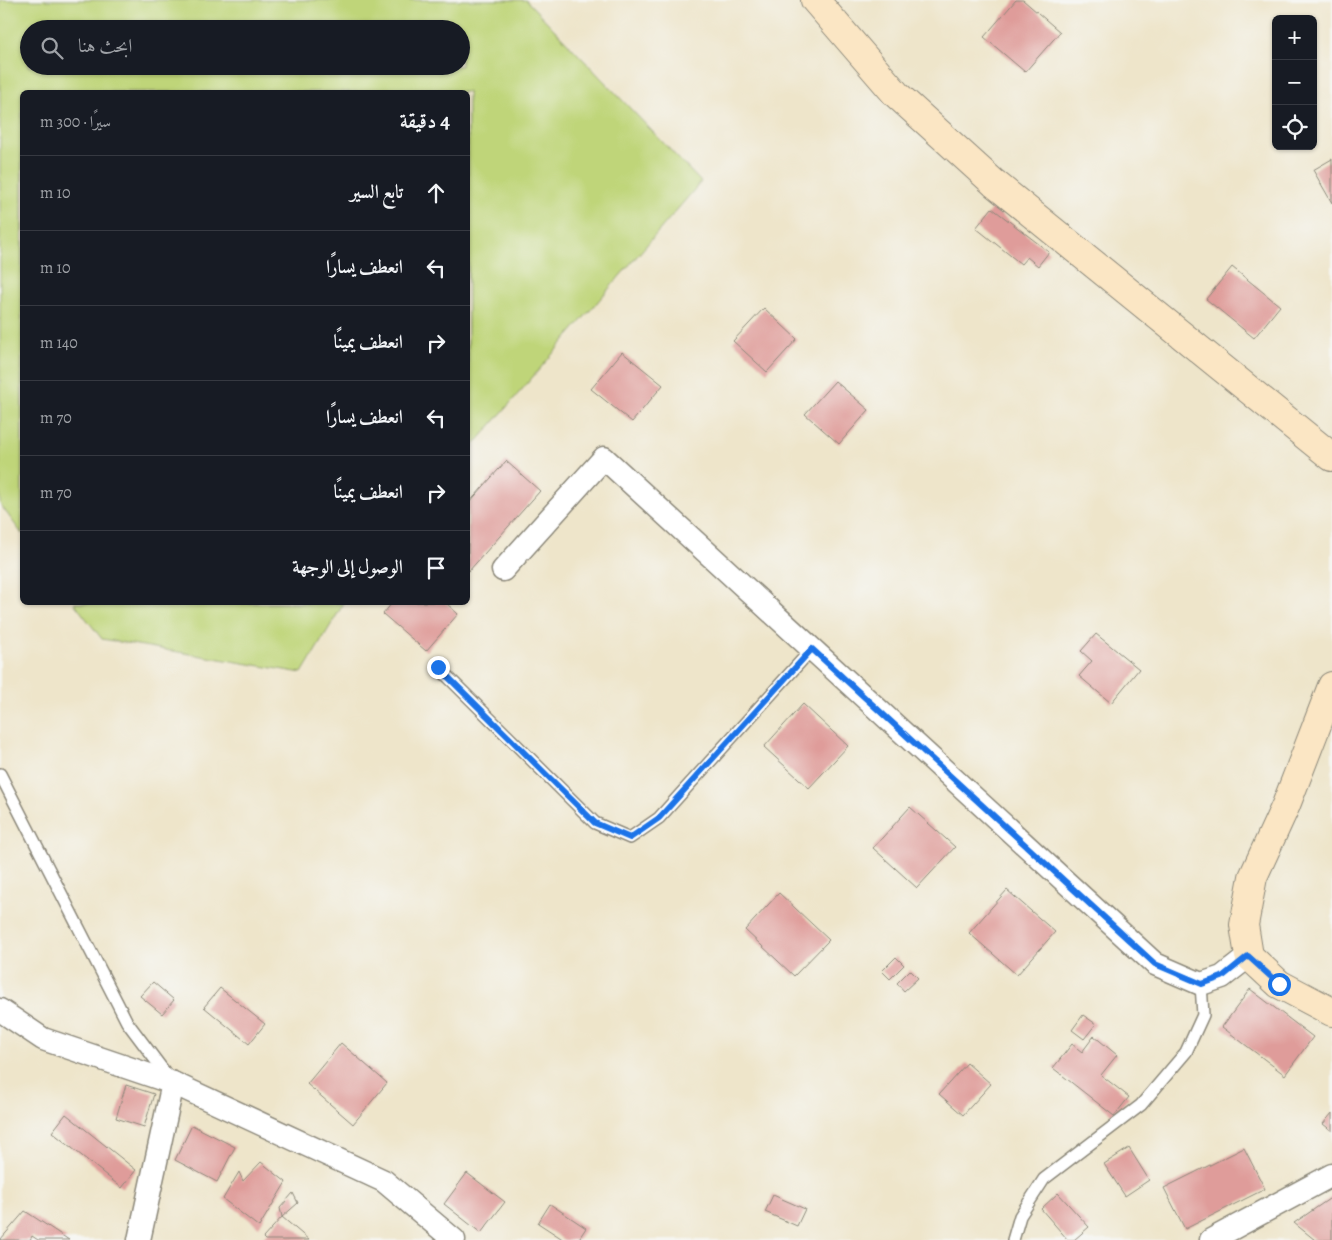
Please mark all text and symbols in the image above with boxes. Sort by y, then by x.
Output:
map controls [1272,15,1317,150]
button: + [1272,15,1317,60]
search box [20,20,470,75]
text: ابحث هنا [78,33,132,59]
icon: search [38,34,66,62]
button: − [1272,60,1317,105]
button: locate [1272,105,1317,150]
text: 4 دقيقة [400,107,450,135]
text: سيرًا · 300 m [40,111,111,133]
text: تابع السير [350,179,403,205]
icon: ahead [422,179,450,207]
text: 10 m [40,182,71,204]
text: انعطف يسارًا [326,254,403,280]
icon: left [422,254,450,282]
text: 10 m [40,257,71,279]
text: انعطف يمينًا [333,329,403,355]
icon: right [422,329,450,357]
text: 140 m [40,332,78,354]
text: انعطف يسارًا [326,404,403,430]
icon: left [422,404,450,432]
text: 70 m [40,407,72,429]
text: انعطف يمينًا [333,479,403,505]
icon: right [422,479,450,507]
text: 70 m [40,482,72,504]
text: الوصول إلى الوجهة [292,554,403,580]
icon: arrive [422,554,450,582]
route end [427,656,450,679]
route start [1268,973,1291,996]

